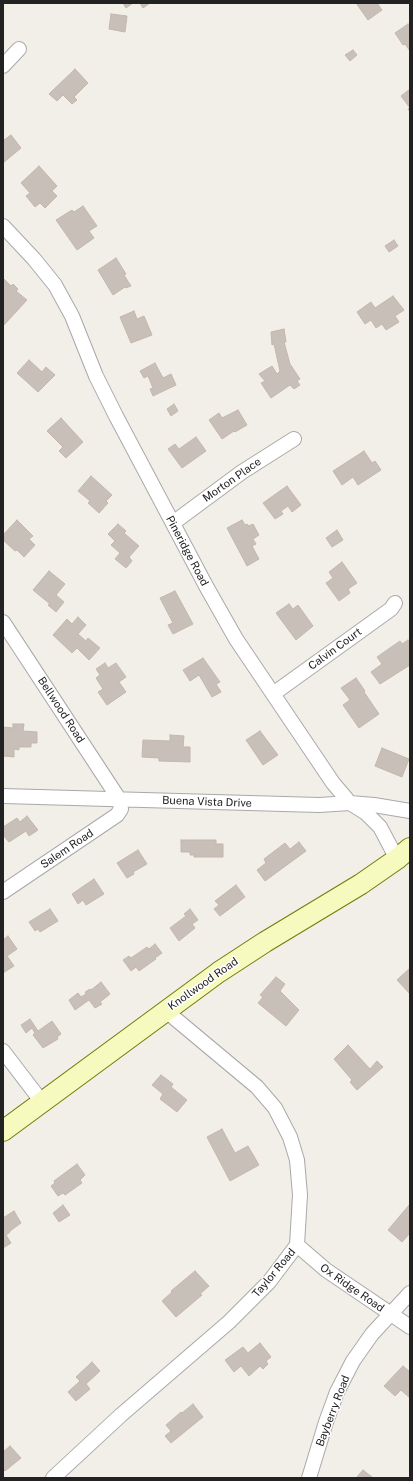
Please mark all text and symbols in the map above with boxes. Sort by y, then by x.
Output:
street label: Morton Place [200,455,264,505]
street label: Pineridge Road [163,514,211,588]
street label: Calvin Court [306,625,364,673]
street label: Bellwood Road [35,674,87,746]
street label: Buena Vista Drive [162,794,252,810]
street label: Salem Road [38,826,96,872]
street label: Knollwood Road [165,955,241,1013]
street label: Taylor Road [250,1246,298,1300]
street label: Ox Ridge Road [317,1261,387,1315]
street label: Bayberry Road [313,1373,353,1449]

